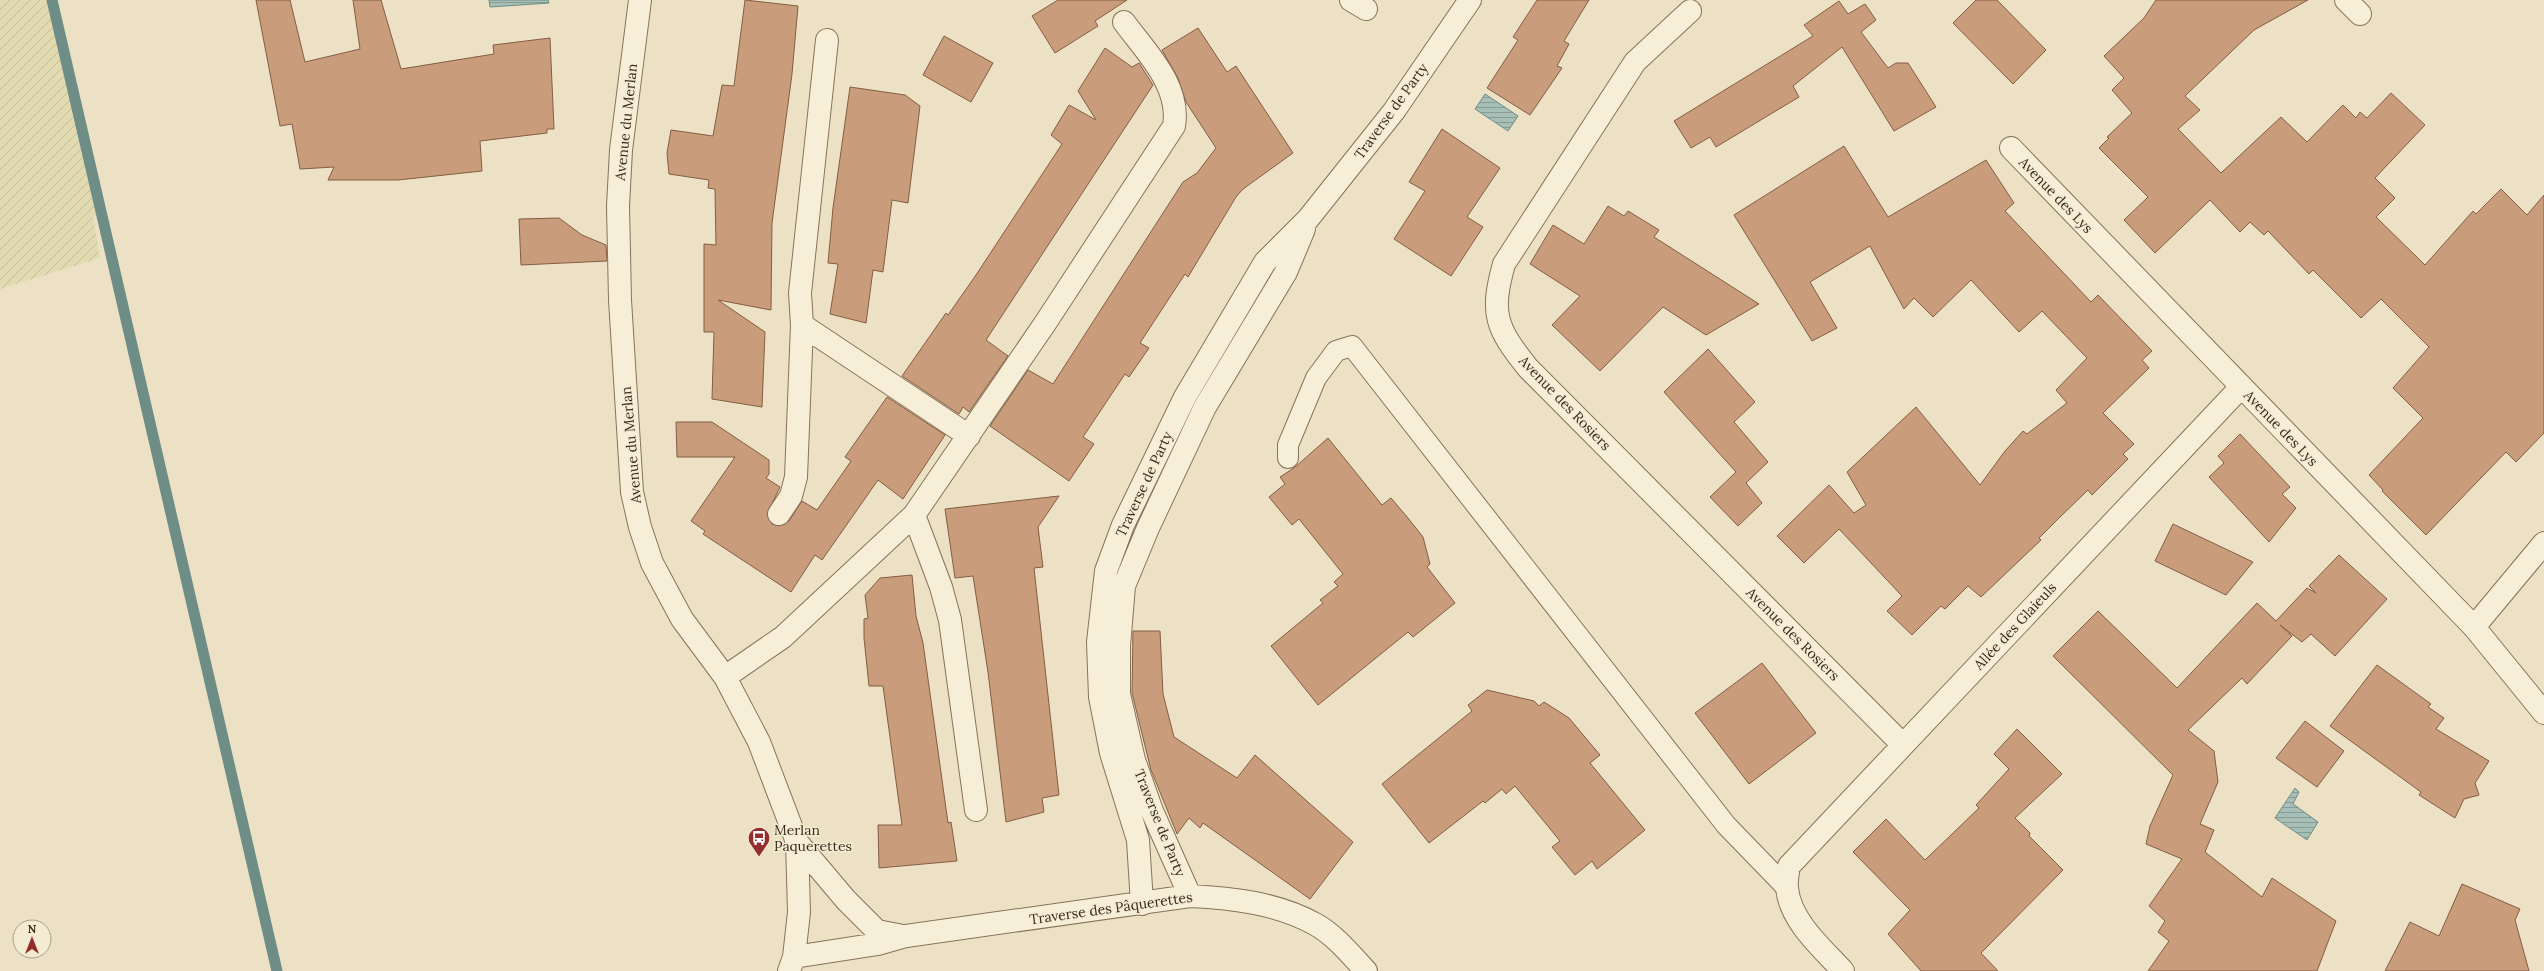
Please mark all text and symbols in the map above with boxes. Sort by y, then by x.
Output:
street label: Traverse de Party [1350,59,1432,163]
street label: Avenue du Merlan [611,62,641,182]
street label: Avenue des Lys [2014,152,2097,237]
street label: Avenue des Rosiers [1514,351,1615,454]
street label: Avenue du Merlan [617,385,645,505]
street label: Avenue des Lys [2239,385,2322,470]
street label: Traverse de Party [1112,428,1177,540]
street label: Allée des Glaieuls [1969,578,2060,674]
street label: Avenue des Rosiers [1742,583,1843,684]
street label: Traverse de Party [1130,767,1190,880]
place label: Merlan Paquerettes [774,821,852,855]
bus stop icon: Merlan Paquerettes [746,825,772,858]
street label: Traverse des Pâquerettes [1028,888,1194,928]
north arrow [12,919,52,959]
text: N [28,922,37,936]

